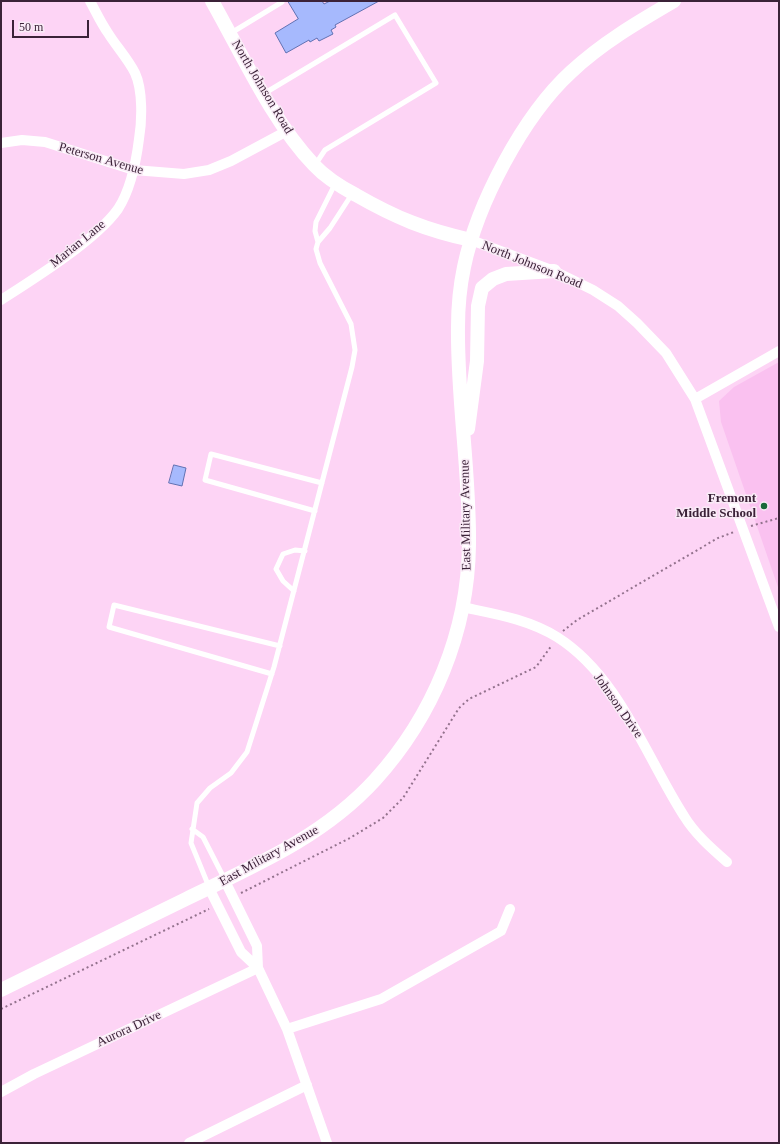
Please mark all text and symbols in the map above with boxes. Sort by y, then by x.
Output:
scale bar [14,12,91,38]
text: 50 m [19,20,43,34]
street label: North Johnson Road [228,37,296,137]
street label: Peterson Avenue [57,139,145,179]
street label: Marian Lane [47,217,109,271]
street label: North Johnson Road [480,238,584,292]
street label: East Military Avenue [457,459,475,571]
place label: Fremont Middle School [676,491,756,522]
marker: Fremont Middle School [759,501,769,511]
street label: Johnson Drive [590,671,646,741]
street label: East Military Avenue [217,822,321,890]
street label: Aurora Drive [94,1007,164,1051]

